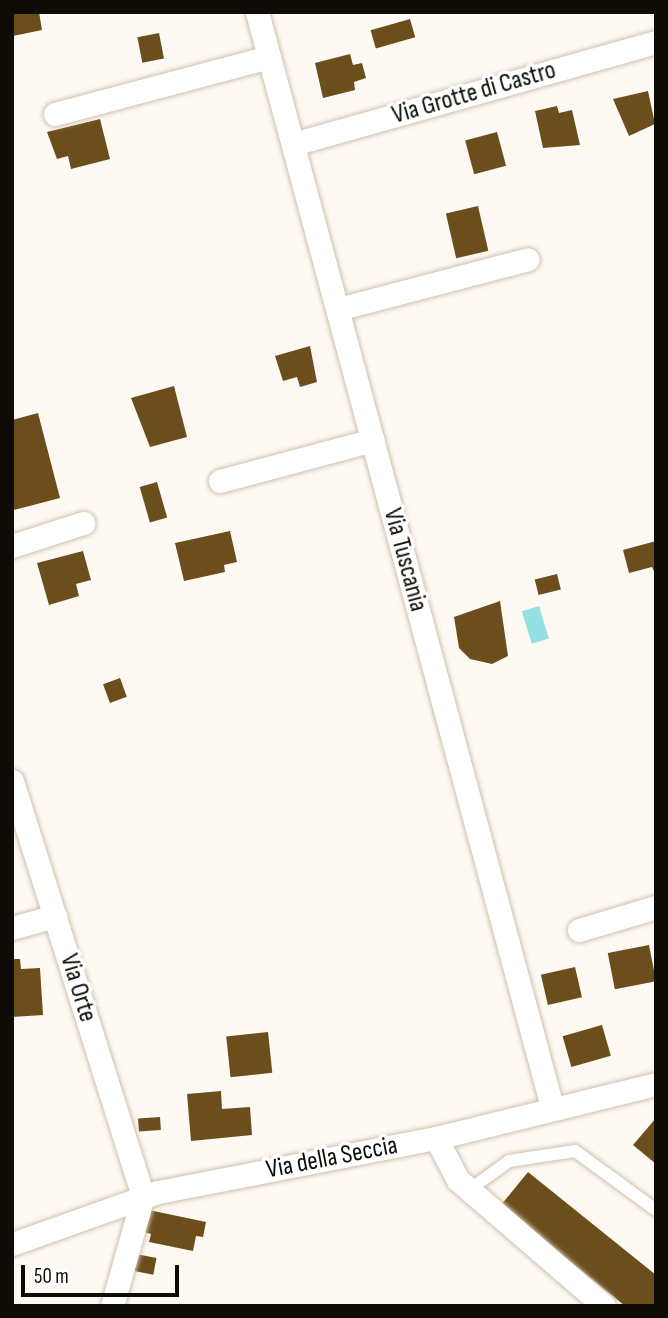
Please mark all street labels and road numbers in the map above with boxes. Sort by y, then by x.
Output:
street label: Via Grotte di Castro [389,55,559,131]
street label: Via Tuscania [376,505,434,615]
street label: Via Orte [53,950,103,1026]
street label: Via della Seccia [264,1130,400,1186]

